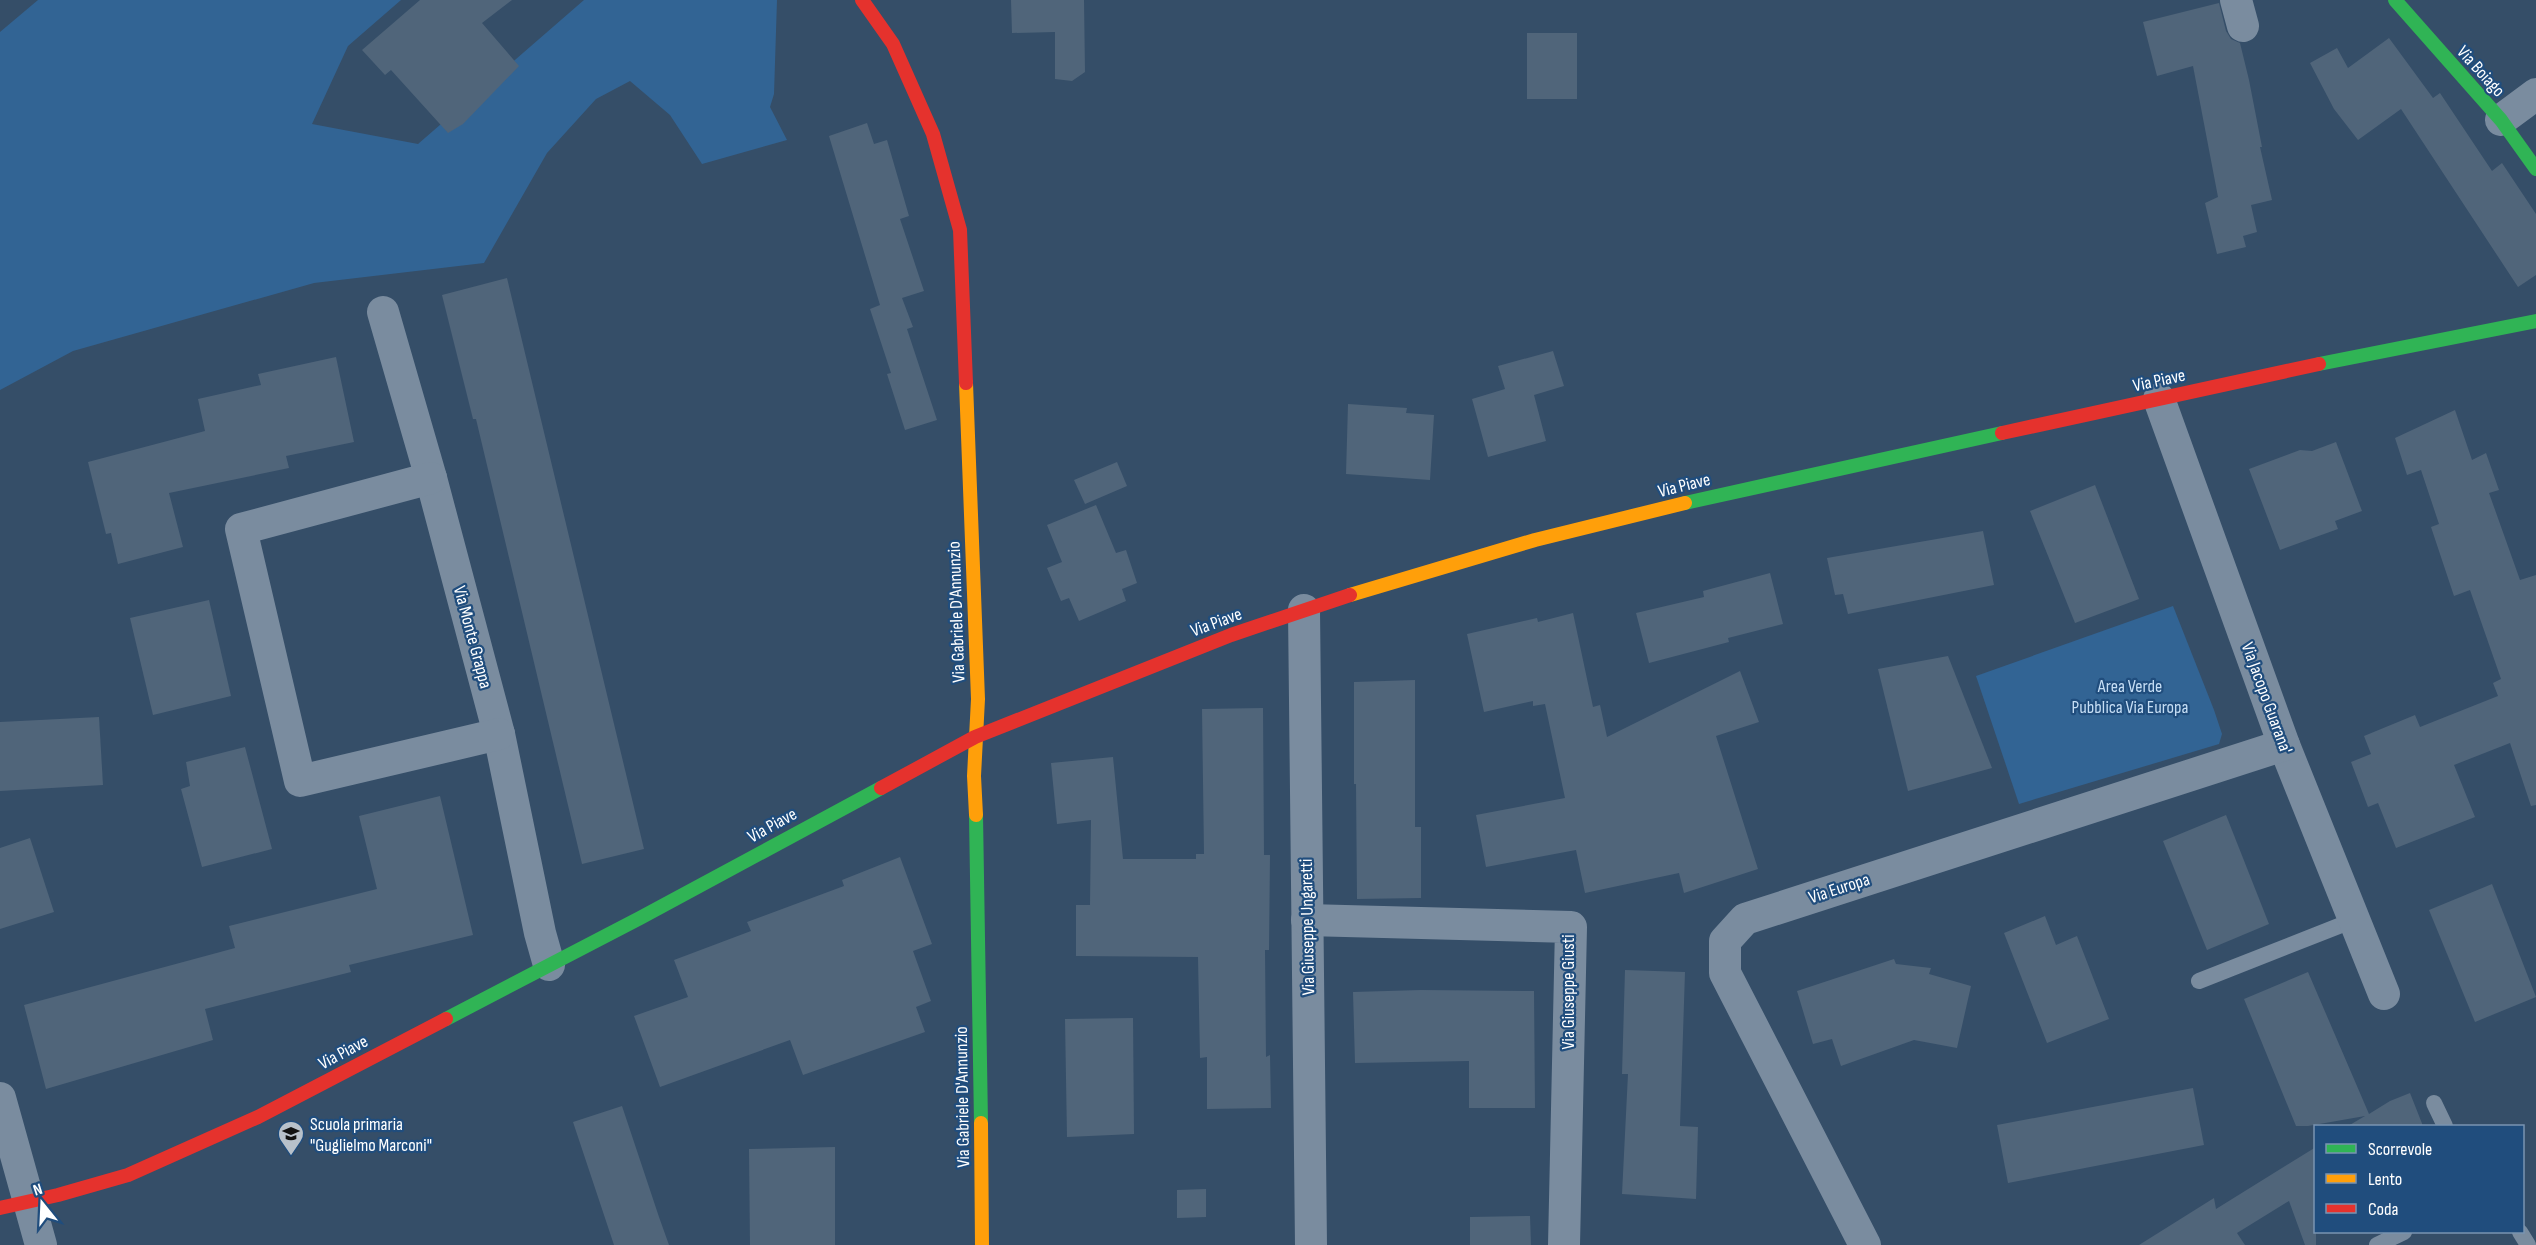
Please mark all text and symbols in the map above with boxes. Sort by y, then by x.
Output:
street label: Via Boiago [2452,41,2509,101]
street label: Via Piave [2131,365,2187,396]
street label: Via Piave [1656,469,1712,502]
street label: Via Gabriele D'Annunzio [944,541,969,683]
street label: Via Monte Grappa [449,584,496,691]
street label: Via Piave [1188,604,1245,641]
street label: Via Jacopo Guarana' [2237,640,2296,757]
park label: Area Verde Pubblica Via Europa [2072,676,2188,718]
street label: Via Piave [744,803,801,847]
street label: Via Giuseppe Ungaretti [1296,858,1319,996]
street label: Via Europa [1806,869,1872,908]
street label: Via Giuseppe Giusti [1558,934,1579,1050]
street label: Via Gabriele D'Annunzio [951,1026,974,1168]
street label: Via Piave [315,1031,372,1074]
place label: Scuola primaria "Guglielmo Marconi" [310,1114,432,1156]
school or university icon: Scuola primaria "Guglielmo Marconi" [276,1119,306,1157]
legend [2314,1125,2524,1233]
text: Scorrevole [2368,1139,2432,1160]
text: Lento [2368,1169,2402,1190]
north arrow [12,1173,72,1233]
text: N [31,1180,45,1201]
text: Coda [2368,1199,2399,1220]

